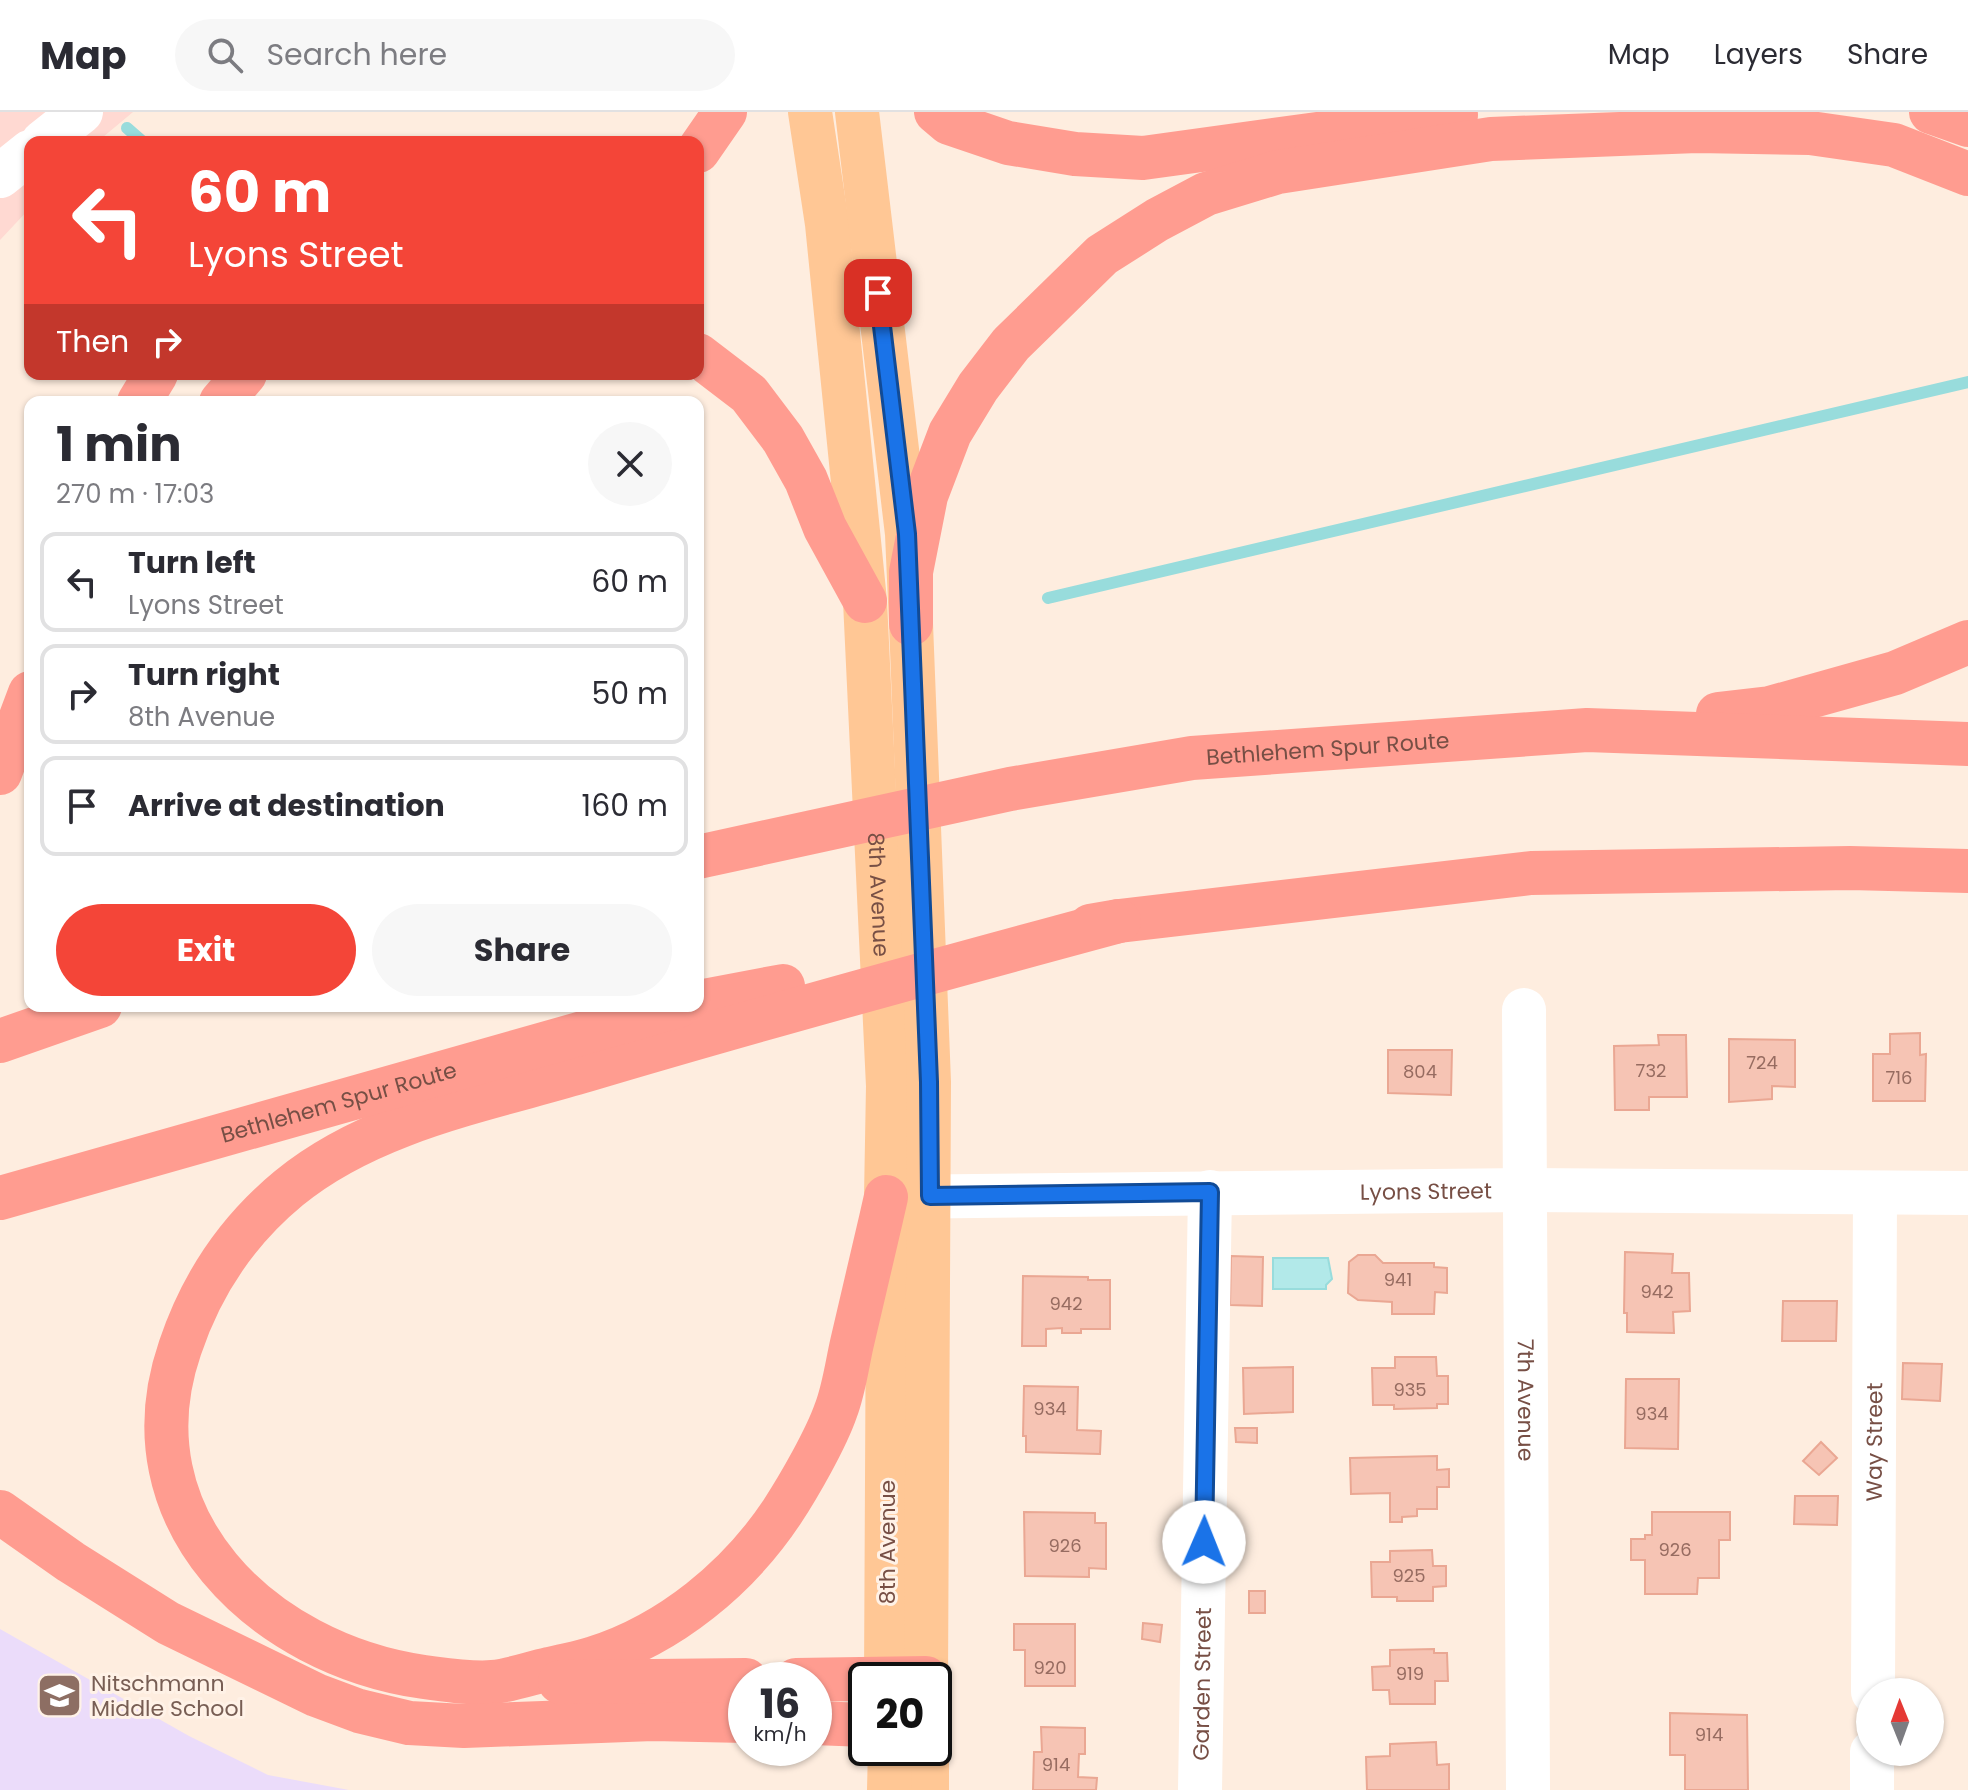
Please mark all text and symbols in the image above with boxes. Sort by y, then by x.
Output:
search box [175,19,735,91]
text: Map [40,29,127,82]
icon: search [203,33,247,77]
text: Search here [267,33,447,76]
text: Map [1608,35,1670,74]
text: Layers [1714,35,1803,74]
text: Share [1847,35,1928,74]
text: 60 m [188,153,331,232]
icon: left [56,168,160,272]
text: Lyons Street [188,229,404,280]
pin [844,259,912,327]
icon: arrive [856,271,900,315]
text: Then [56,320,129,363]
icon: right [145,320,189,364]
text: 1 min [56,411,182,478]
button: close [588,422,672,506]
text: 270 m · 17:03 [56,476,214,512]
text: Turn left [128,541,256,584]
icon: left [60,560,104,604]
text: 60 m [591,560,668,603]
text: Lyons Street [128,587,284,623]
text: Turn right [128,653,280,696]
icon: right [60,672,104,716]
text: 50 m [591,672,668,715]
text: 8th Avenue [128,699,275,735]
street label: Bethlehem Spur Route [1205,725,1450,773]
icon: arrive [60,784,104,828]
text: Arrive at destination [128,784,445,827]
text: 160 m [582,784,668,827]
street label: 8th Avenue [860,832,897,957]
button: Exit [56,904,356,996]
button: Share [372,904,672,996]
house number: 724 [1746,1050,1778,1075]
street label: Bethlehem Spur Route [217,1054,460,1151]
house number: 732 [1636,1058,1666,1083]
house number: 804 [1403,1059,1437,1084]
house number: 716 [1885,1065,1913,1090]
street label: Lyons Street [1360,1175,1492,1208]
house number: 941 [1384,1267,1412,1292]
house number: 942 [1640,1279,1674,1304]
house number: 942 [1049,1291,1083,1316]
street label: 7th Avenue [1510,1339,1541,1461]
house number: 935 [1393,1377,1427,1402]
street label: Way Street [1859,1382,1890,1502]
house number: 934 [1033,1396,1067,1421]
house number: 934 [1635,1401,1669,1426]
street label: 8th Avenue [872,1480,903,1604]
position arrow [1162,1500,1246,1584]
house number: 926 [1048,1533,1082,1558]
house number: 926 [1658,1537,1692,1562]
house number: 925 [1393,1563,1426,1588]
street label: Garden Street [1185,1607,1219,1761]
house number: 920 [1034,1655,1067,1680]
house number: 919 [1396,1661,1424,1686]
speed limit sign: 20 [848,1662,952,1766]
place label: Nitschmann Middle School [91,1668,244,1724]
school or university icon: Nitschmann Middle School [36,1672,84,1720]
text: 16 [760,1676,800,1732]
north arrow [1856,1678,1944,1766]
map controls [1856,1678,1944,1766]
text: km/h [753,1720,807,1748]
house number: 914 [1695,1722,1723,1747]
house number: 914 [1042,1752,1070,1777]

